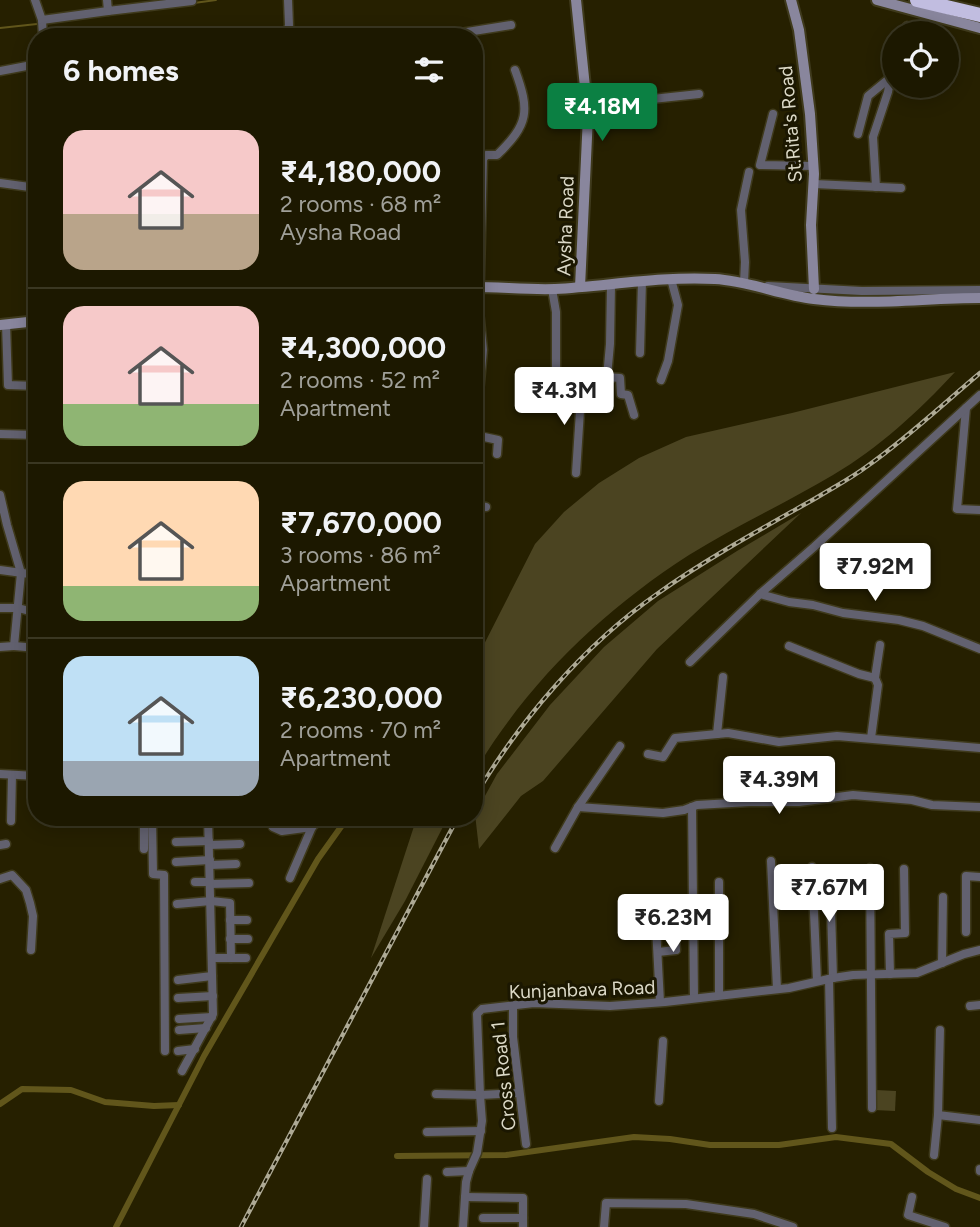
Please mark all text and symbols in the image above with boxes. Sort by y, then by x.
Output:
map controls [882,21,959,98]
button: locate [882,21,959,98]
icon: filters [410,51,448,89]
text: 6 homes [63,52,179,89]
street label: St.Rita's Road [774,65,807,183]
pin: ₹4.18M [545,83,659,143]
text: ₹4.18M [563,92,641,120]
text: ₹4,180,000 [280,153,441,190]
icon: home [119,158,203,242]
street label: Aysha Road [552,176,579,276]
text: 2 rooms · 68 m² [280,190,441,218]
text: Aysha Road [280,218,401,246]
text: ₹4,300,000 [280,329,446,366]
icon: home [119,334,203,418]
text: 2 rooms · 52 m² [280,366,440,394]
pin: ₹4.3M [515,368,613,427]
text: ₹4.3M [531,376,597,404]
text: Apartment [280,394,391,422]
text: ₹7,670,000 [280,504,442,541]
icon: home [119,509,203,593]
text: 3 rooms · 86 m² [280,541,441,569]
pin: ₹7.92M [818,544,932,603]
text: ₹7.92M [836,552,914,580]
text: Apartment [280,569,391,597]
text: ₹6,230,000 [280,679,443,716]
icon: home [119,684,203,768]
text: 2 rooms · 70 m² [280,716,441,744]
text: Apartment [280,744,391,772]
pin: ₹4.39M [722,756,836,816]
text: ₹4.39M [739,765,819,793]
pin: ₹7.67M [772,864,886,924]
text: ₹7.67M [790,873,868,901]
pin: ₹6.23M [616,894,730,954]
text: ₹6.23M [634,903,712,931]
street label: Kunjanbava Road [508,975,656,1004]
street label: Cross Road 1 [486,1020,521,1132]

